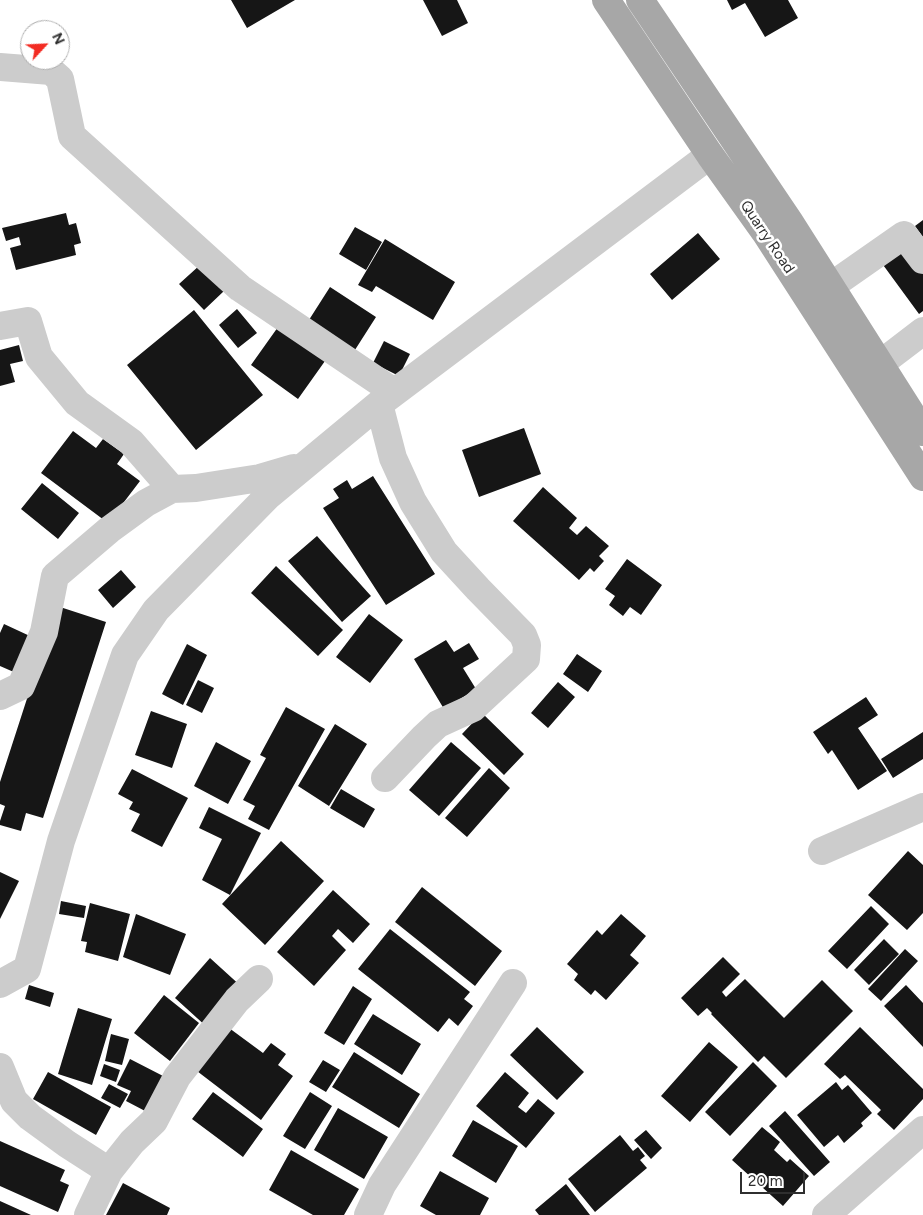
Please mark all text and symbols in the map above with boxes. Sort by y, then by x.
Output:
north arrow [20,20,70,70]
text: N [48,30,68,47]
street label: Quarry Road [736,197,798,277]
scale bar [743,1162,808,1194]
text: 20 m [748,1172,782,1190]

